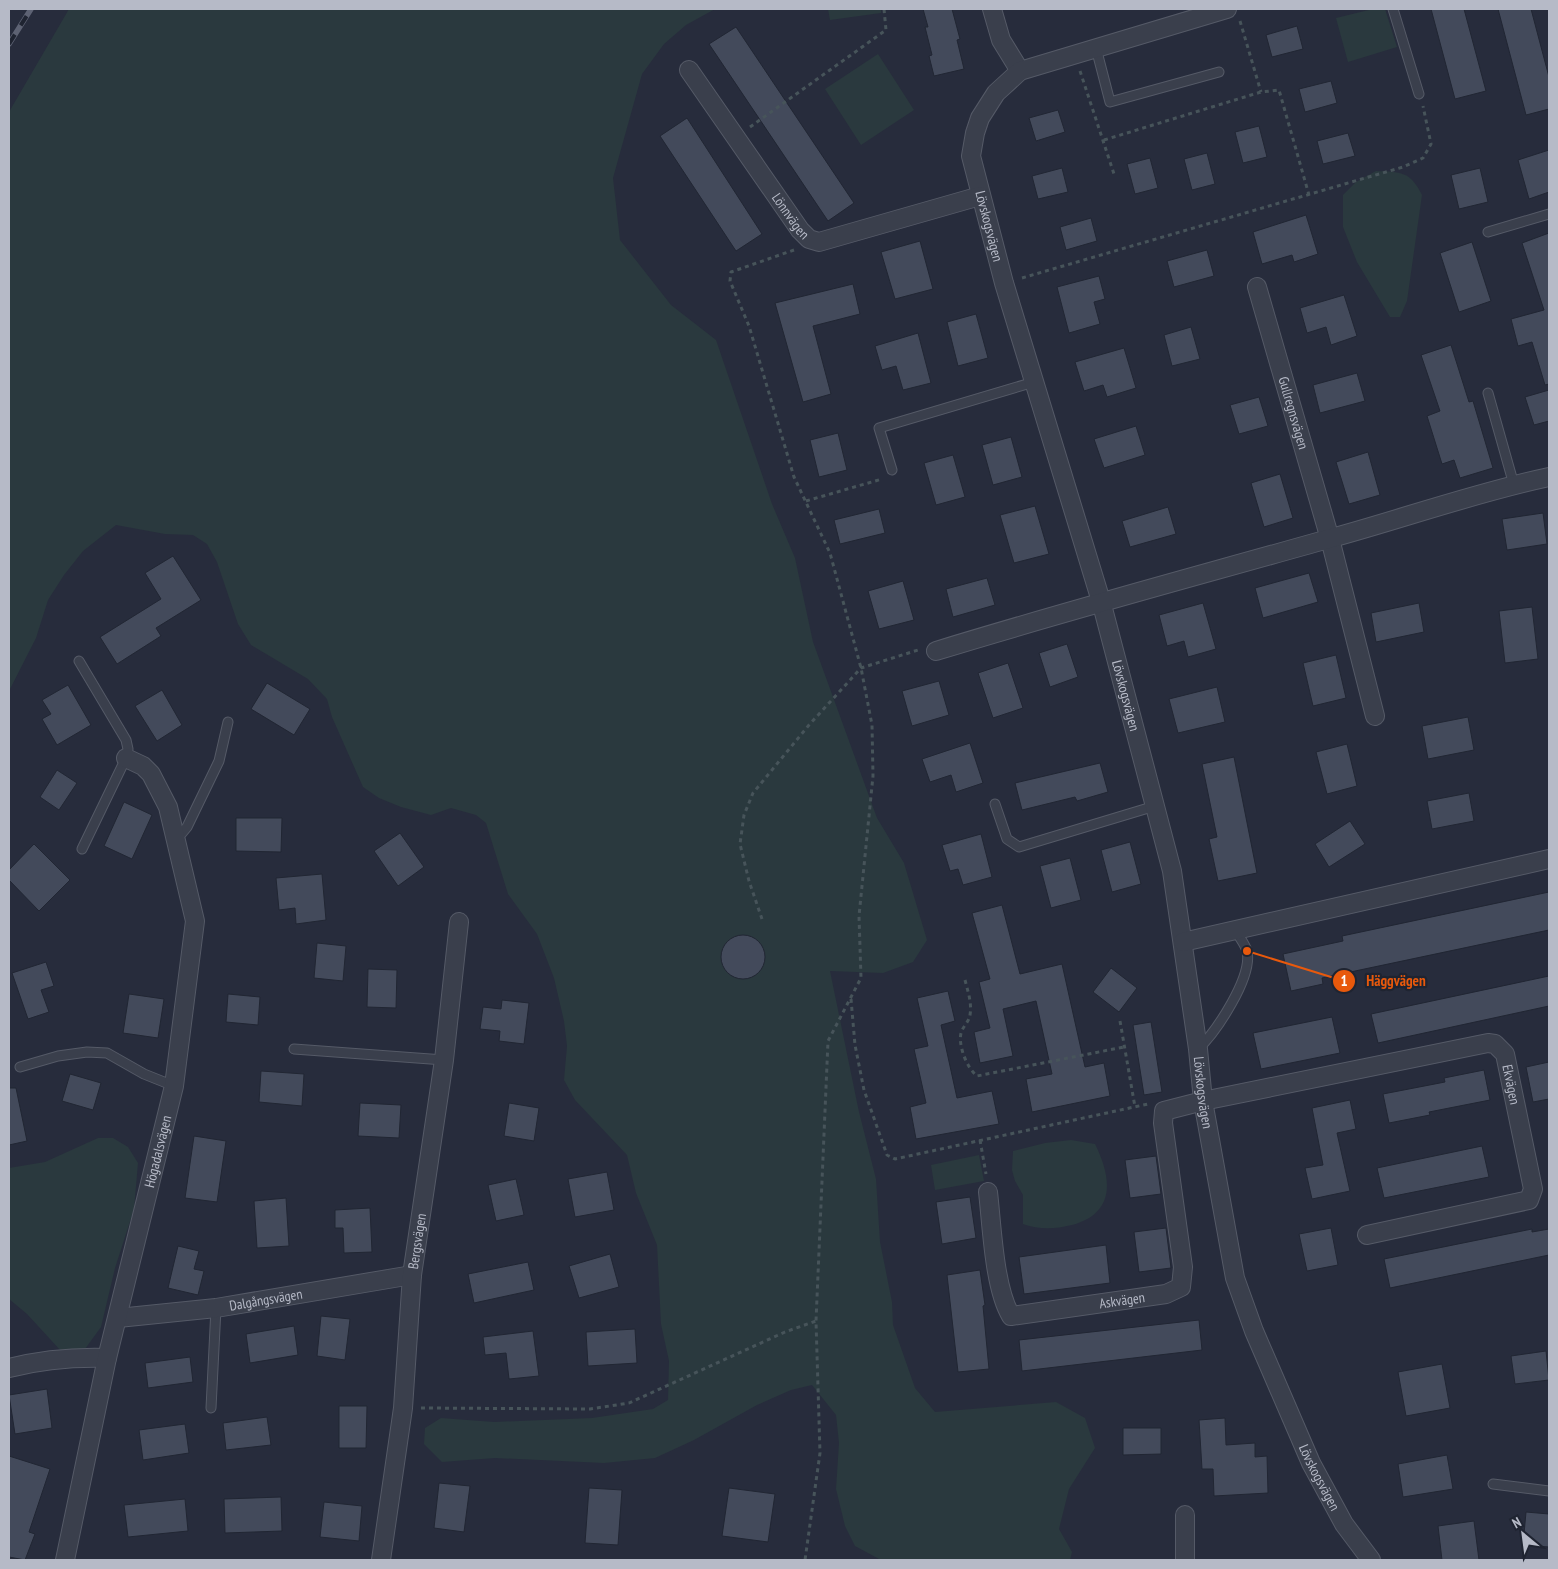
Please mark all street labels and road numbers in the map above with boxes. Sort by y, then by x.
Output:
street label: Lönnvägen [768,189,813,243]
street label: Lövskogsvägen [971,189,1007,264]
street label: Gullregnsvägen [1274,374,1313,451]
street label: Lövskogsvägen [1108,658,1144,733]
street label: Lövskogsvägen [1190,1056,1217,1130]
street label: Ekvägen [1498,1063,1524,1106]
street label: Högadalsvägen [140,1113,175,1190]
street label: Bergsvägen [404,1212,430,1270]
street label: Dalgångsvägen [228,1285,304,1315]
street label: Askvägen [1098,1288,1146,1312]
street label: Lövskogsvägen [1295,1441,1344,1514]

